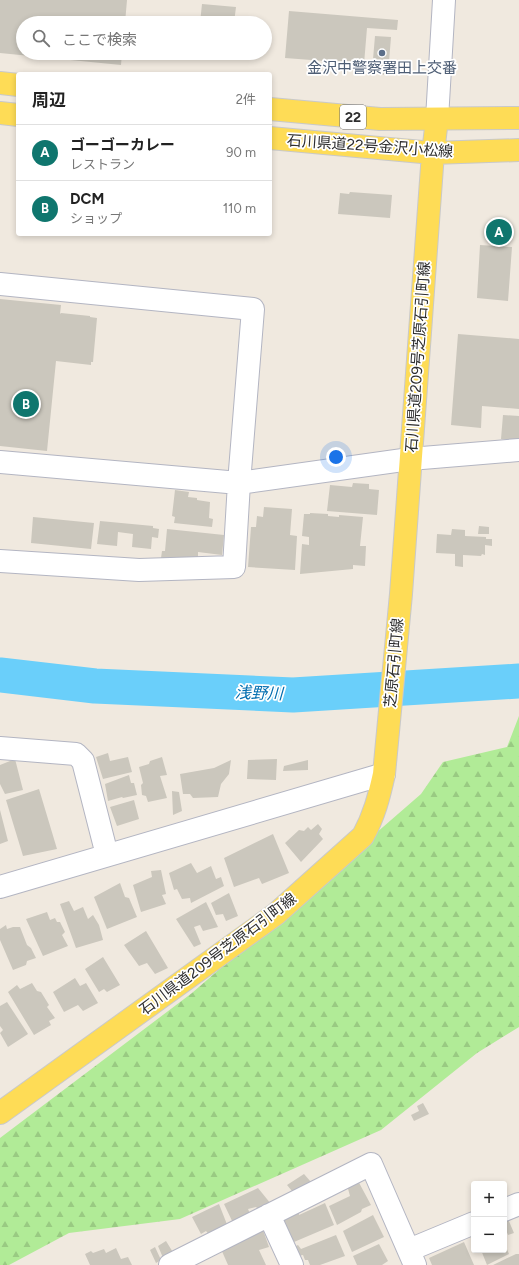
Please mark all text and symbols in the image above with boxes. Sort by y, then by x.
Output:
search box [16,16,272,60]
icon: search [30,27,52,49]
text: ここで検索 [62,31,137,49]
marker: 金沢中警察署田上交番 [377,48,387,58]
place label: 金沢中警察署田上交番 [307,59,457,77]
text: 周辺 [32,90,66,110]
text: 2件 [236,92,256,107]
road number: 22 [340,105,366,129]
street label: 石川県道22号金沢小松線 [286,131,454,161]
text: ゴーゴーカレー [70,136,175,154]
text: A [40,145,50,160]
text: 90 m [226,145,256,160]
text: レストラン [70,157,135,172]
text: DCM [70,190,104,208]
text: B [41,201,49,216]
text: 110 m [223,201,256,216]
text: ショップ [70,211,122,226]
pin: A [486,217,512,247]
street label: 石川県道209号芝原石引町線 [402,261,434,453]
pin: B [13,389,39,419]
your location [326,447,346,467]
street label: 芝原石引町線 [381,617,407,709]
water label: 浅野川 [235,683,285,703]
street label: 石川県道209号芝原石引町線 [136,889,300,1019]
map controls [471,1181,507,1253]
button: + [471,1181,507,1217]
button: − [471,1217,507,1253]

